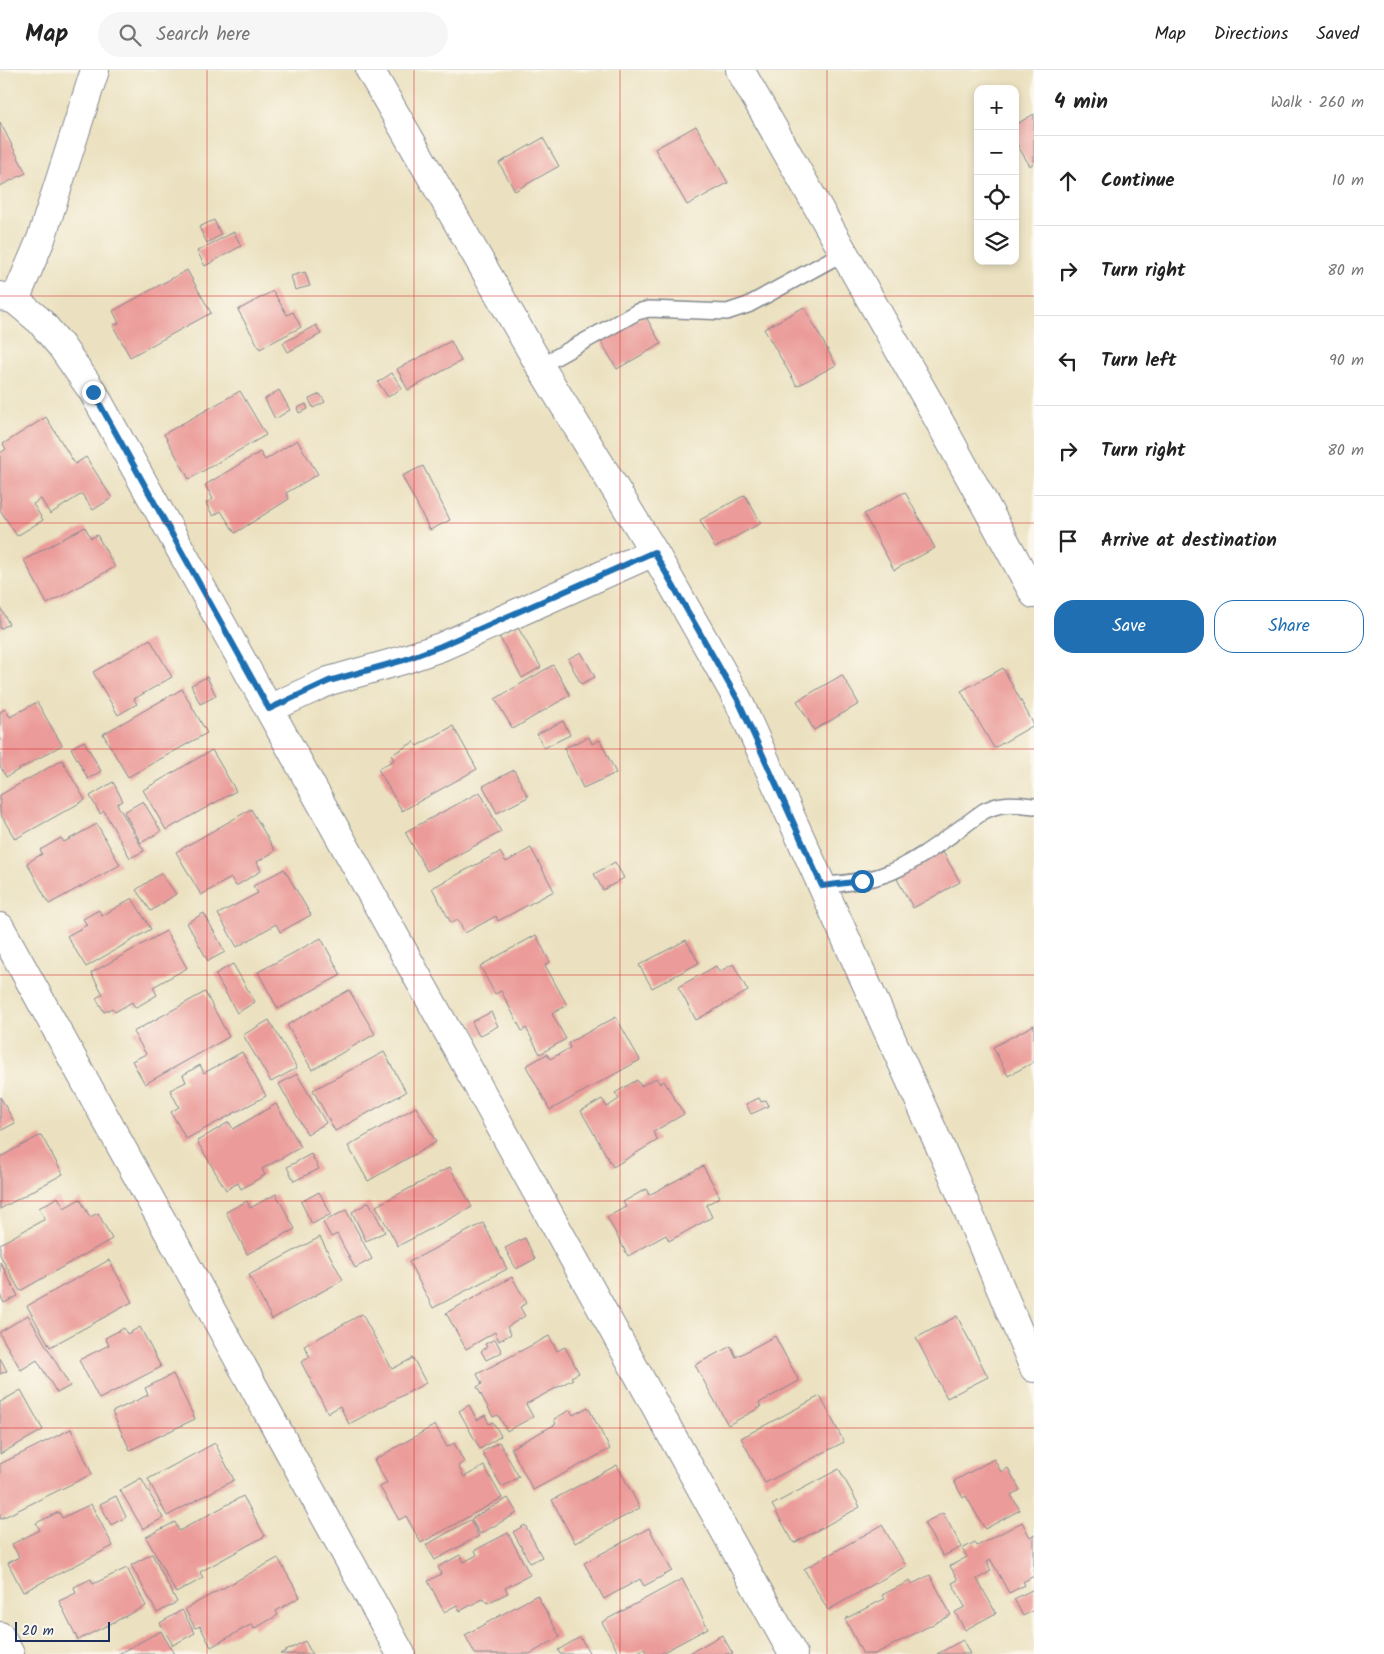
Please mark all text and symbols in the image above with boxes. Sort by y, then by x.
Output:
search box [98,12,448,57]
text: Map [25,15,68,54]
text: Search here [156,20,250,50]
text: Map [1154,20,1186,49]
text: Directions [1214,20,1288,49]
text: Saved [1316,20,1359,49]
icon: search [116,21,144,49]
map controls [974,85,1019,265]
button: + [974,85,1019,130]
text: 4 min [1054,86,1108,119]
text: Walk · 260 m [1271,90,1364,115]
button: − [974,130,1019,175]
text: Continue [1101,166,1174,196]
icon: ahead [1054,167,1082,195]
text: 10 m [1332,168,1364,193]
button: locate [974,175,1019,220]
button: layers [974,220,1019,265]
text: Turn right [1101,256,1186,286]
icon: right [1054,257,1082,285]
text: 80 m [1327,258,1364,283]
text: Turn left [1101,346,1176,376]
icon: left [1054,347,1082,375]
text: 90 m [1329,348,1364,373]
route end [82,381,105,404]
text: Turn right [1101,436,1186,466]
icon: right [1054,437,1082,465]
text: 80 m [1327,438,1364,463]
text: Arrive at destination [1101,526,1277,556]
icon: arrive [1054,527,1082,555]
button: Save [1054,600,1204,653]
button: Share [1214,600,1364,653]
route start [851,870,874,893]
scale bar [15,1619,110,1642]
text: 20 m [22,1620,54,1642]

